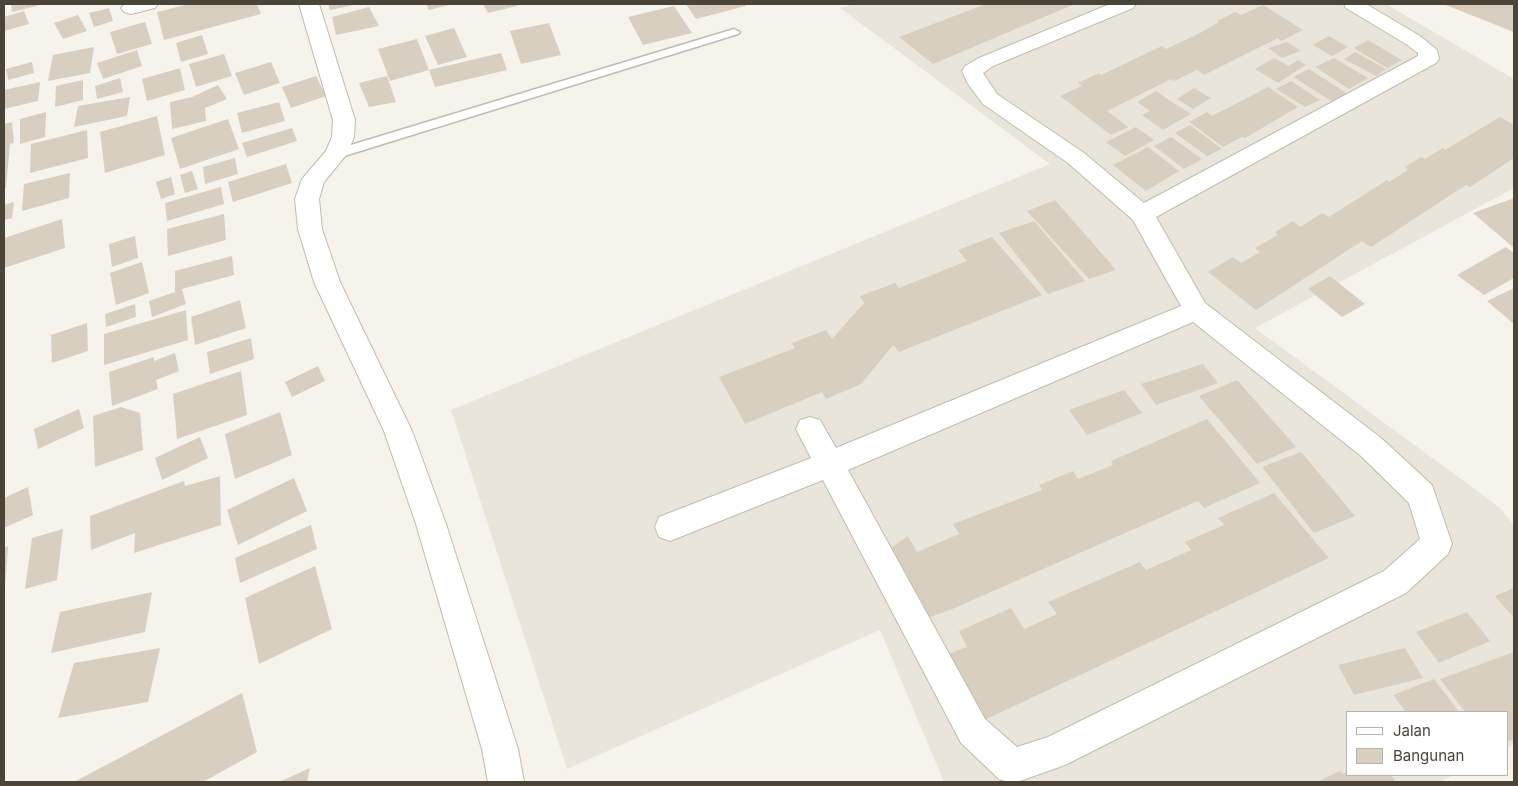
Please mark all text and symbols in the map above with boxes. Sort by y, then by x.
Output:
legend [1346,711,1508,776]
text: Jalan [1393,721,1431,740]
text: Bangunan [1393,746,1464,765]

